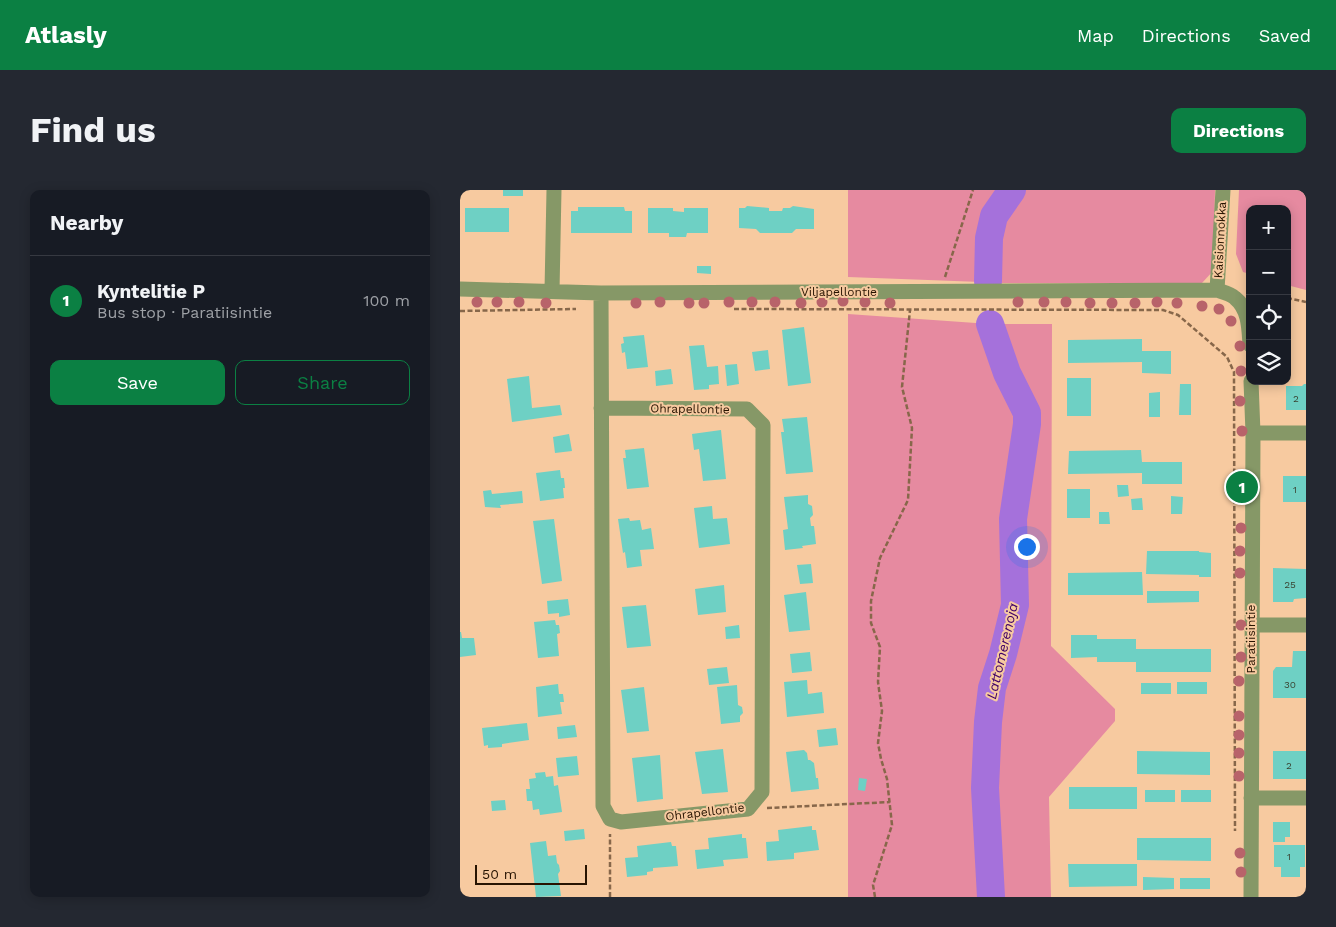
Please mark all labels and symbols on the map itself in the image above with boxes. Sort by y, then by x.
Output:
street label: Kaisionnokka [1211,201,1229,279]
street label: Viljapellontie [801,285,877,299]
house number: 2 [1293,393,1299,404]
street label: Ohrapellontie [650,401,730,417]
pin: 1 [1226,468,1258,506]
house number: 1 [1293,484,1297,495]
your location [1014,534,1040,560]
house number: 25 [1284,579,1296,590]
water label: Lattomerenoja [983,601,1021,701]
street label: Paratiisintie [1244,605,1258,673]
house number: 30 [1284,679,1296,690]
house number: 2 [1286,760,1292,771]
street label: Ohrapellontie [665,800,745,824]
house number: 1 [1287,851,1291,862]
scale bar [475,862,588,885]

